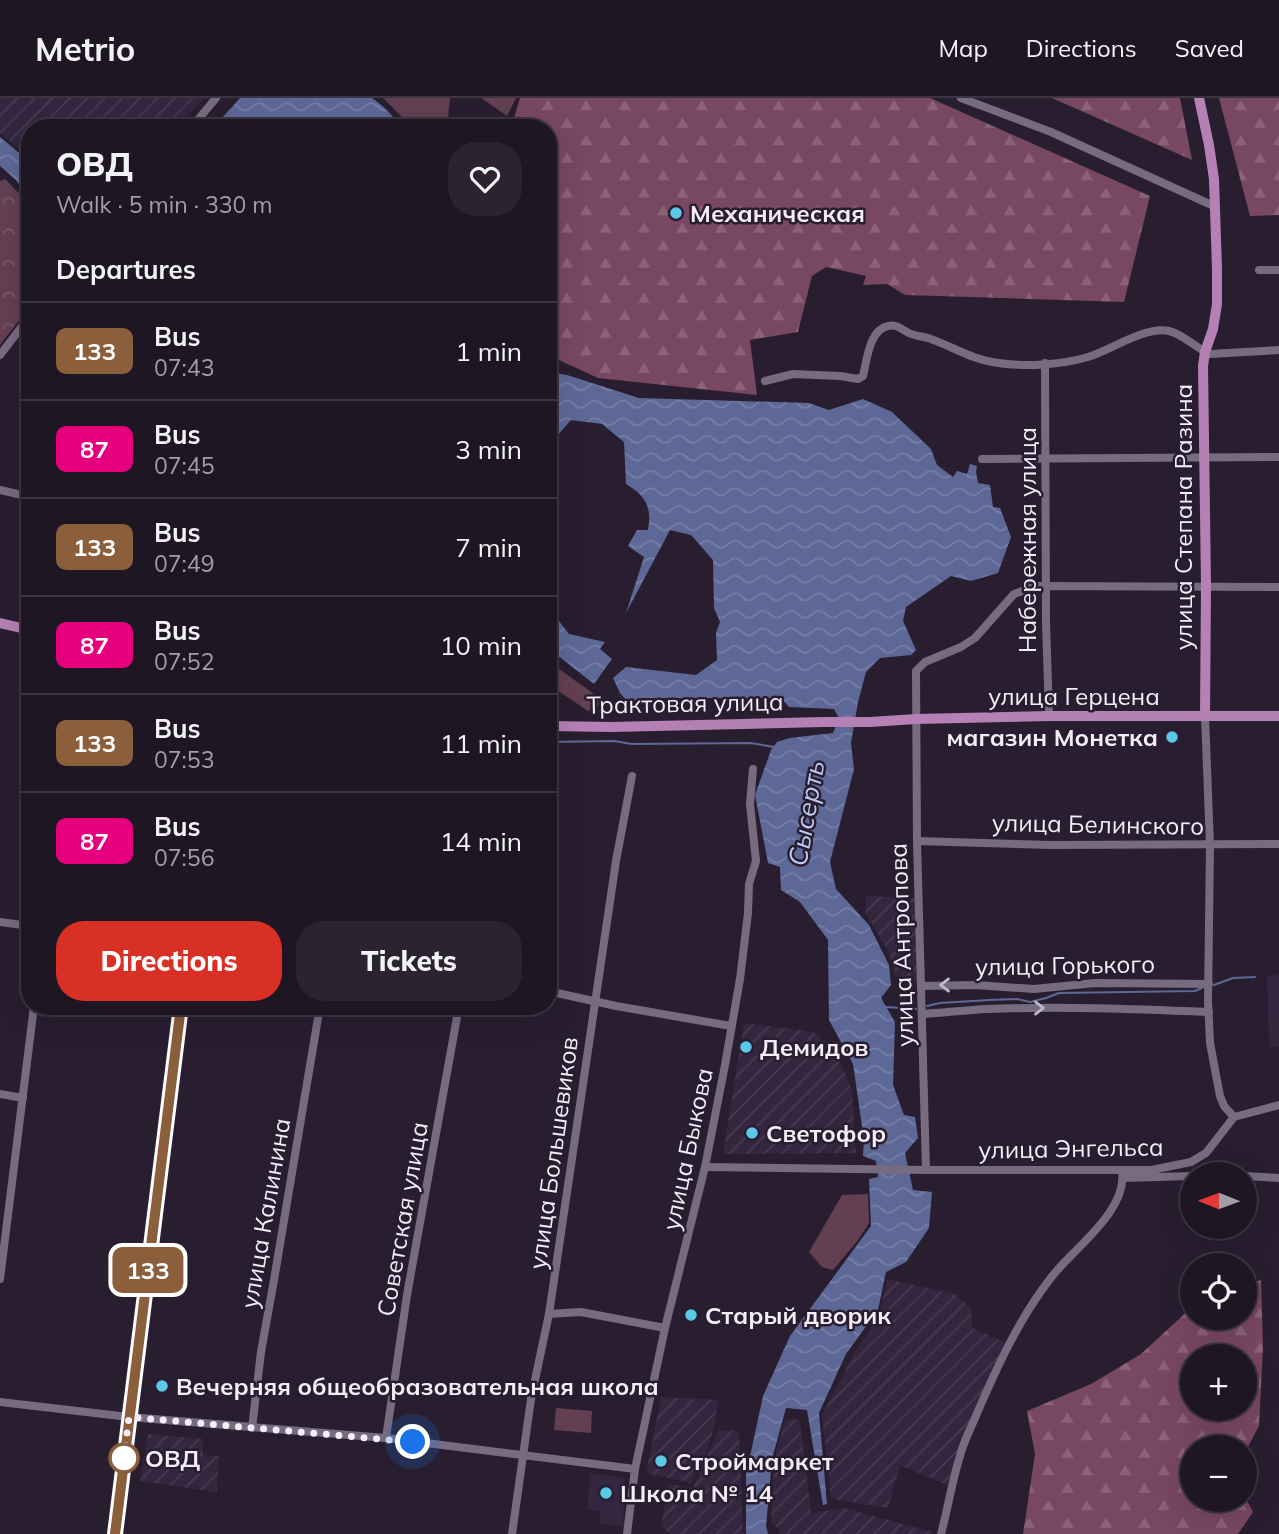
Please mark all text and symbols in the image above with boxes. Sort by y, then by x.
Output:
text: Metrio [35,28,135,69]
text: Map [938,33,988,63]
text: Directions [1026,33,1137,63]
text: Saved [1175,33,1244,63]
button: heart [448,142,522,216]
text: ОВД [56,143,133,184]
text: Walk · 5 min · 330 m [56,190,273,219]
place label: Механическая [690,198,865,228]
marker: Механическая [668,205,684,221]
text: Departures [56,253,196,286]
text: Bus [154,320,200,353]
text: 1 min [455,335,522,368]
text: 133 [73,336,116,366]
text: 07:43 [154,353,214,382]
street label: улица Степана Разина [1168,384,1198,650]
text: Bus [154,418,200,451]
street label: Набережная улица [1012,427,1042,653]
text: 3 min [455,433,522,466]
text: 87 [80,434,109,464]
text: 07:45 [154,451,214,480]
text: Bus [154,516,200,549]
text: 7 min [455,531,522,564]
text: 133 [73,532,116,562]
text: 07:49 [154,549,214,578]
text: Bus [154,614,200,647]
text: 10 min [440,629,522,662]
text: 87 [80,630,109,660]
text: 07:52 [154,647,214,676]
street label: улица Герцена [988,681,1160,711]
street label: Трактовая улица [586,686,784,720]
text: Bus [154,712,200,745]
place label: магазин Монетка [946,722,1158,752]
text: 11 min [440,727,522,760]
text: 133 [73,728,116,758]
marker: магазин Монетка [1164,729,1180,745]
text: 07:53 [154,745,214,774]
water label: Сысерть [780,758,832,868]
street label: улица Белинского [992,807,1204,841]
text: Bus [154,810,200,843]
text: 14 min [440,825,522,858]
text: 87 [80,826,109,856]
text: 07:56 [154,843,214,872]
street label: улица Антропова [882,843,920,1047]
button: Directions [56,921,282,1001]
button: Tickets [296,921,522,1001]
street label: улица Горького [975,948,1155,982]
one-way arrow [939,977,949,993]
one-way arrow [1034,1001,1045,1016]
place label: Демидов [760,1032,868,1062]
street label: улица Большевиков [522,1035,584,1271]
marker: Демидов [738,1039,754,1055]
street label: улица Быкова [655,1065,719,1233]
street label: улица Калинина [234,1116,296,1310]
place label: Светофор [766,1118,886,1148]
street label: Советская улица [370,1120,434,1318]
marker: Светофор [744,1125,760,1141]
street label: улица Энгельса [978,1131,1164,1165]
north arrow [1180,1162,1256,1239]
map controls [1180,1162,1257,1512]
line badge: 133 [108,1247,188,1293]
button: locate [1180,1253,1257,1330]
text: 133 [126,1255,170,1285]
place label: Старый дворик [705,1300,891,1330]
marker: Старый дворик [683,1307,699,1323]
button: + [1180,1344,1257,1421]
place label: Вечерняя общеобразовательная школа [176,1371,659,1401]
marker: Вечерняя общеобразовательная школа [154,1378,170,1394]
your location [395,1424,430,1459]
button: − [1180,1435,1257,1512]
marker: ОВД [109,1443,139,1473]
place label: ОВД [145,1443,201,1473]
place label: Строймаркет [675,1446,834,1476]
marker: Строймаркет [653,1453,669,1469]
place label: Школа № 14 [620,1478,773,1508]
marker: Школа № 14 [598,1485,614,1501]

